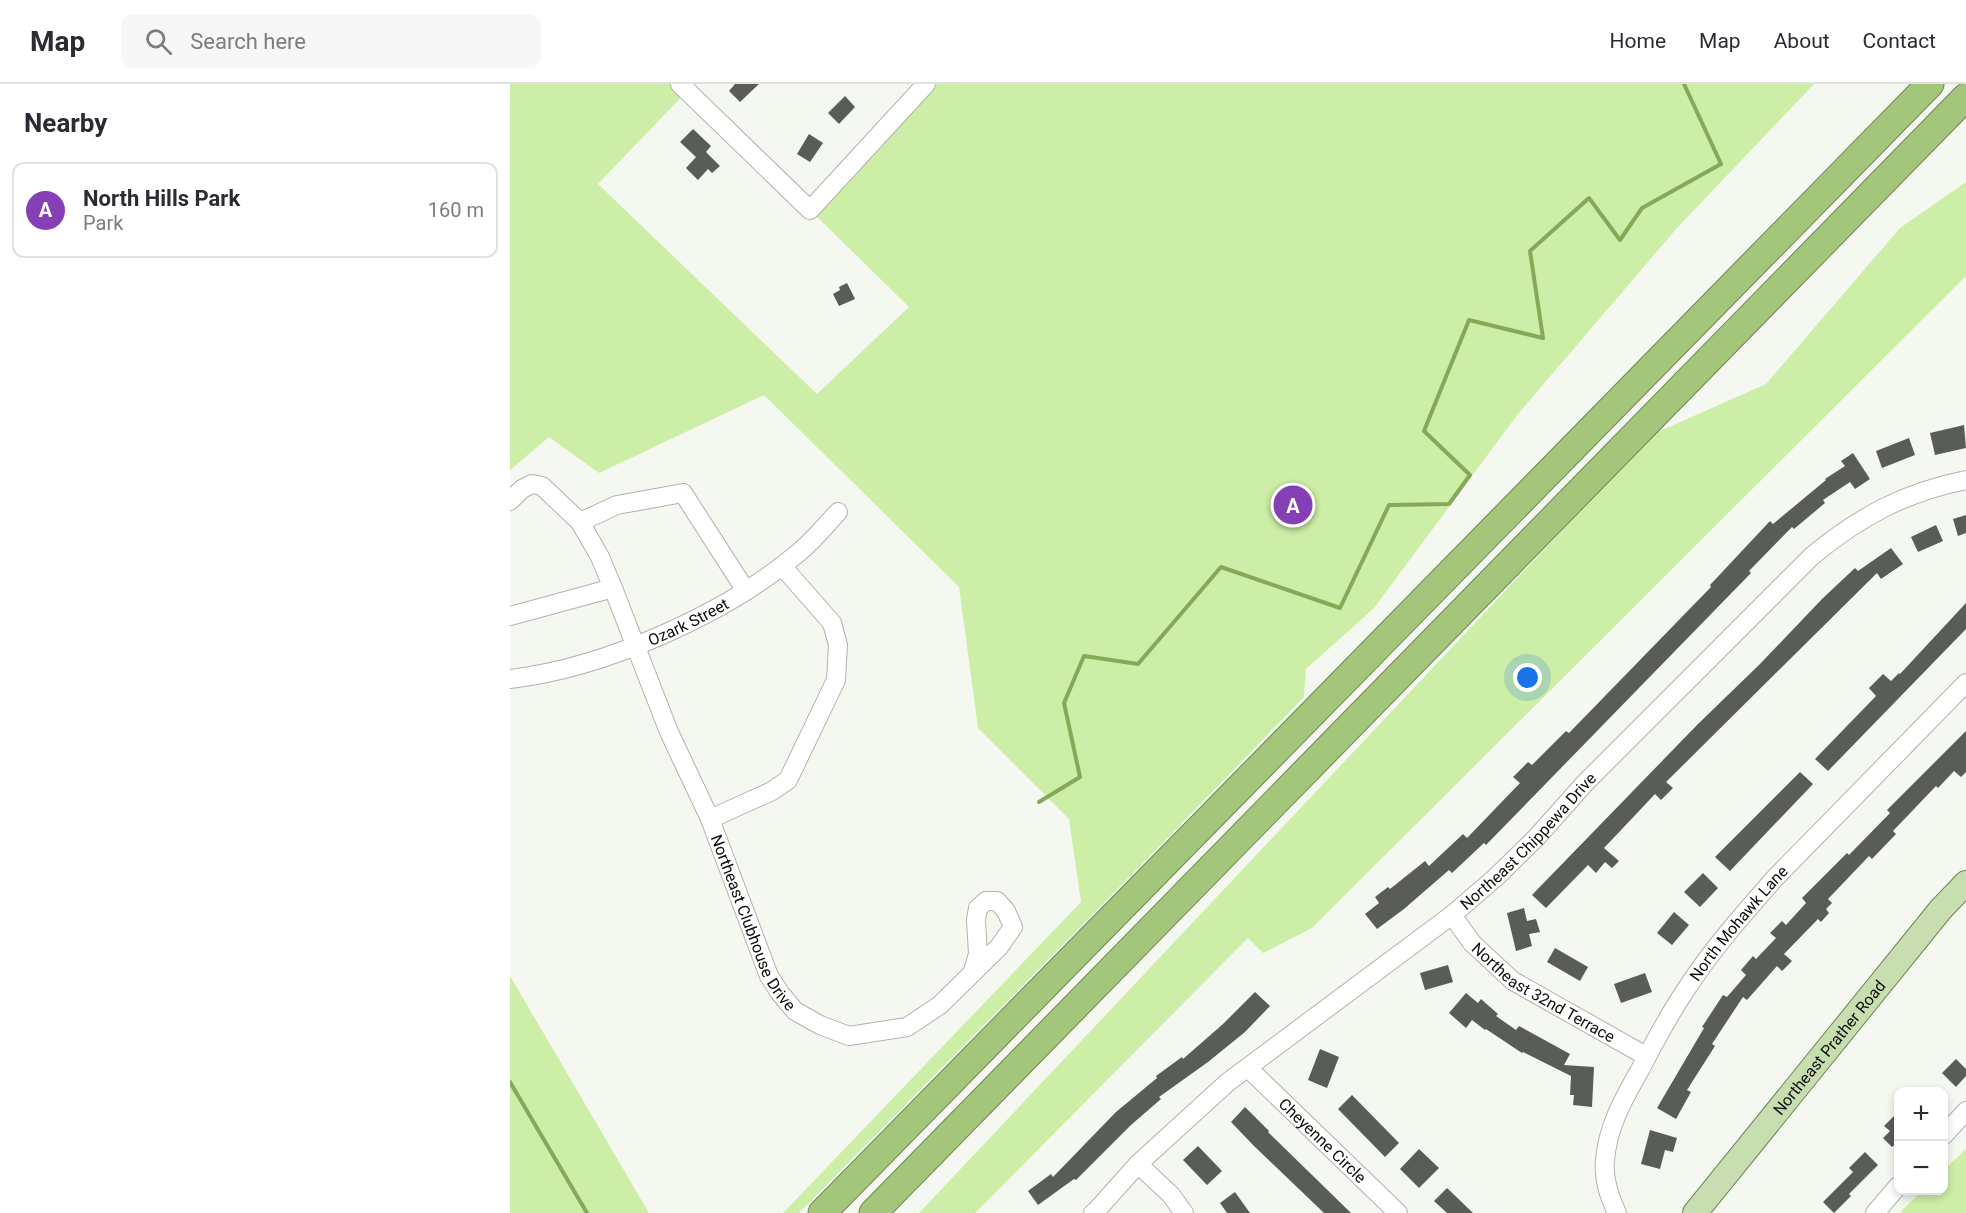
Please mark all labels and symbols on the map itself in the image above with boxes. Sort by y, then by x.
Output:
pin: A [1274,482,1312,528]
street label: Ozark Street [645,594,732,650]
your location [1513,663,1542,692]
street label: Northeast Chippewa Drive [1456,769,1600,914]
street label: Northeast Clubhouse Drive [707,832,800,1015]
street label: North Mohawk Lane [1686,862,1792,984]
street label: Northeast 32nd Terrace [1468,939,1618,1047]
street label: Northeast Prather Road [1769,977,1889,1119]
street label: Cheyenne Circle [1275,1094,1370,1187]

